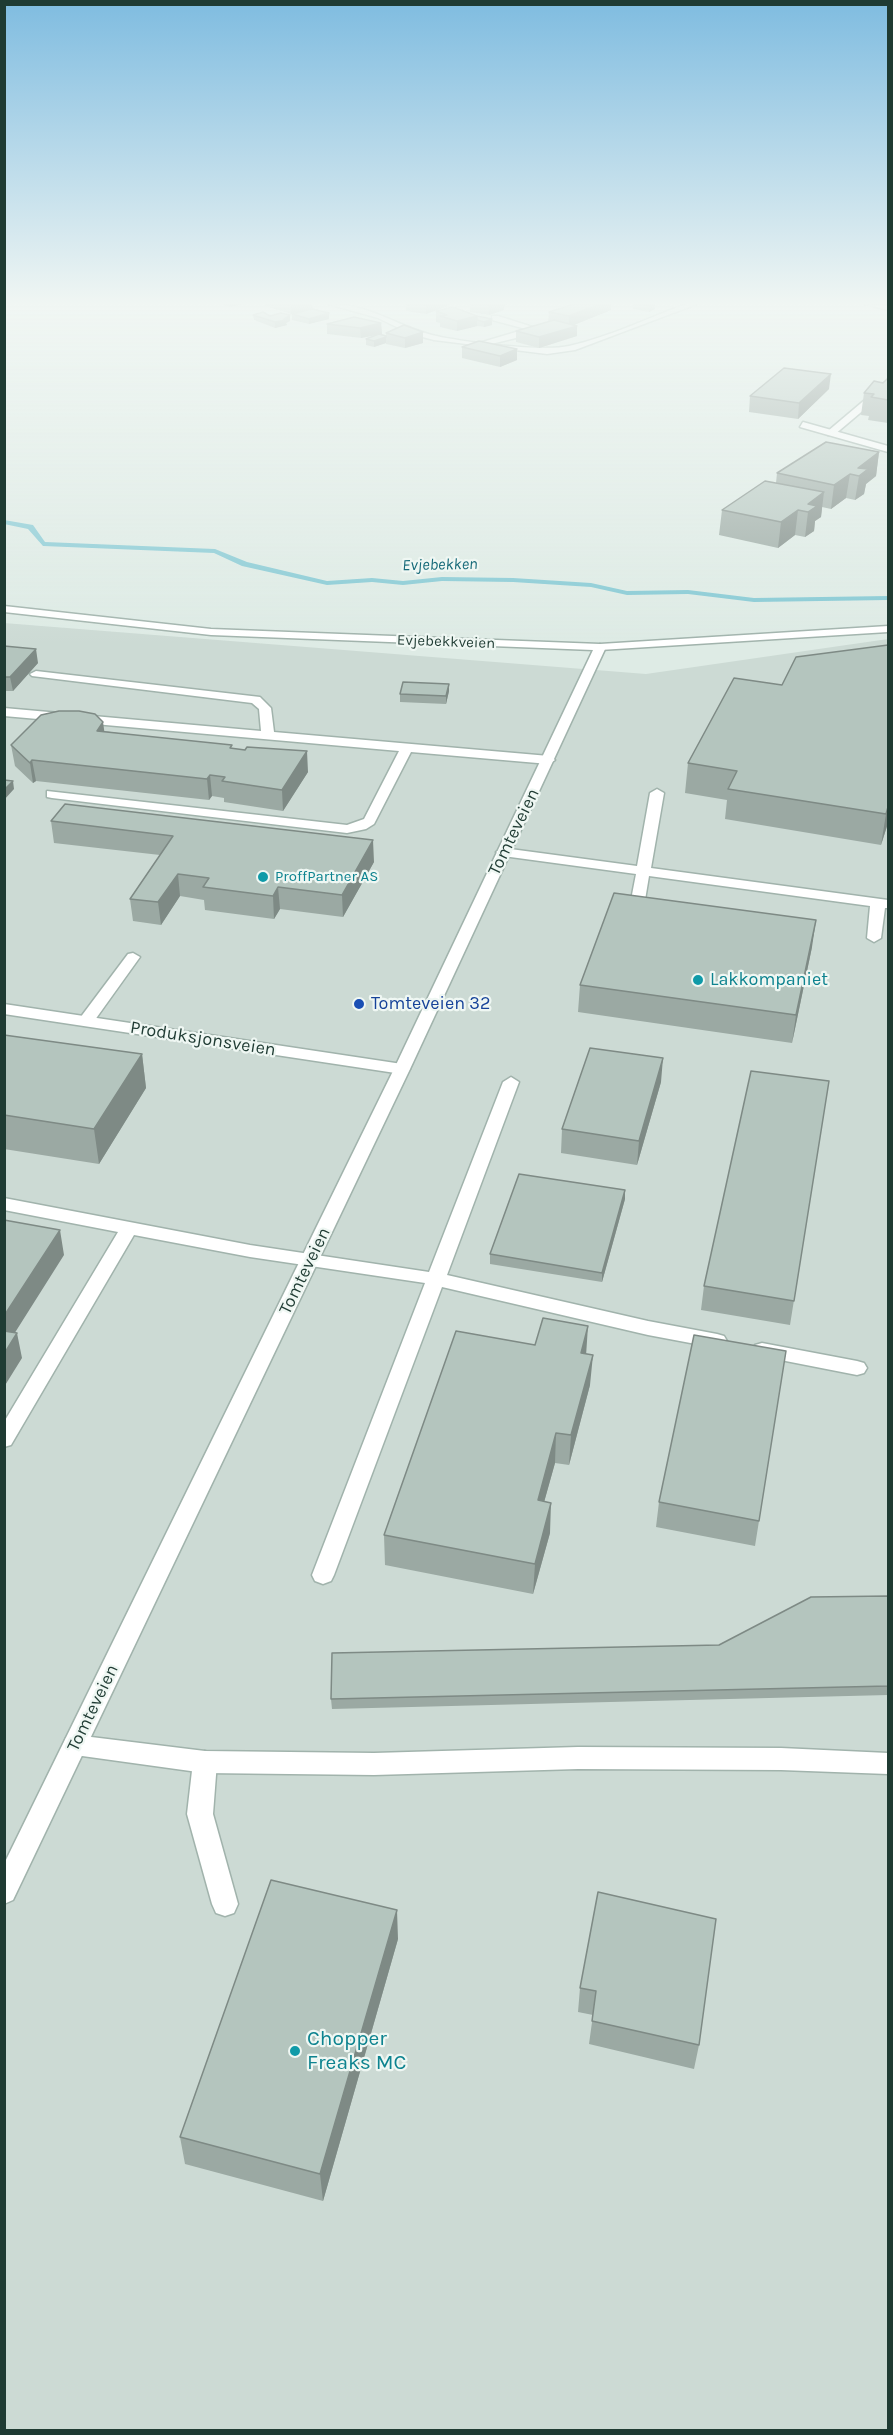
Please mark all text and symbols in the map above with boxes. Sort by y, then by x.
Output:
water label: Evjebekken [402,555,478,575]
street label: Evjebekkveien [397,631,495,653]
street label: Tomteveien [484,785,544,879]
place label: ProffPartner AS [275,868,378,886]
marker: ProffPartner AS [256,870,270,884]
place label: Lakkompaniet [710,969,828,991]
marker: Lakkompaniet [691,973,705,987]
place label: Tomteveien 32 [371,993,490,1015]
marker: Tomteveien 32 [352,997,366,1011]
street label: Produksjonsveien [129,1017,277,1061]
street label: Tomteveien [275,1224,335,1318]
street label: Tomteveien [63,1661,123,1755]
place label: Chopper Freaks MC [307,2026,406,2076]
marker: Chopper Freaks MC [288,2044,302,2058]

